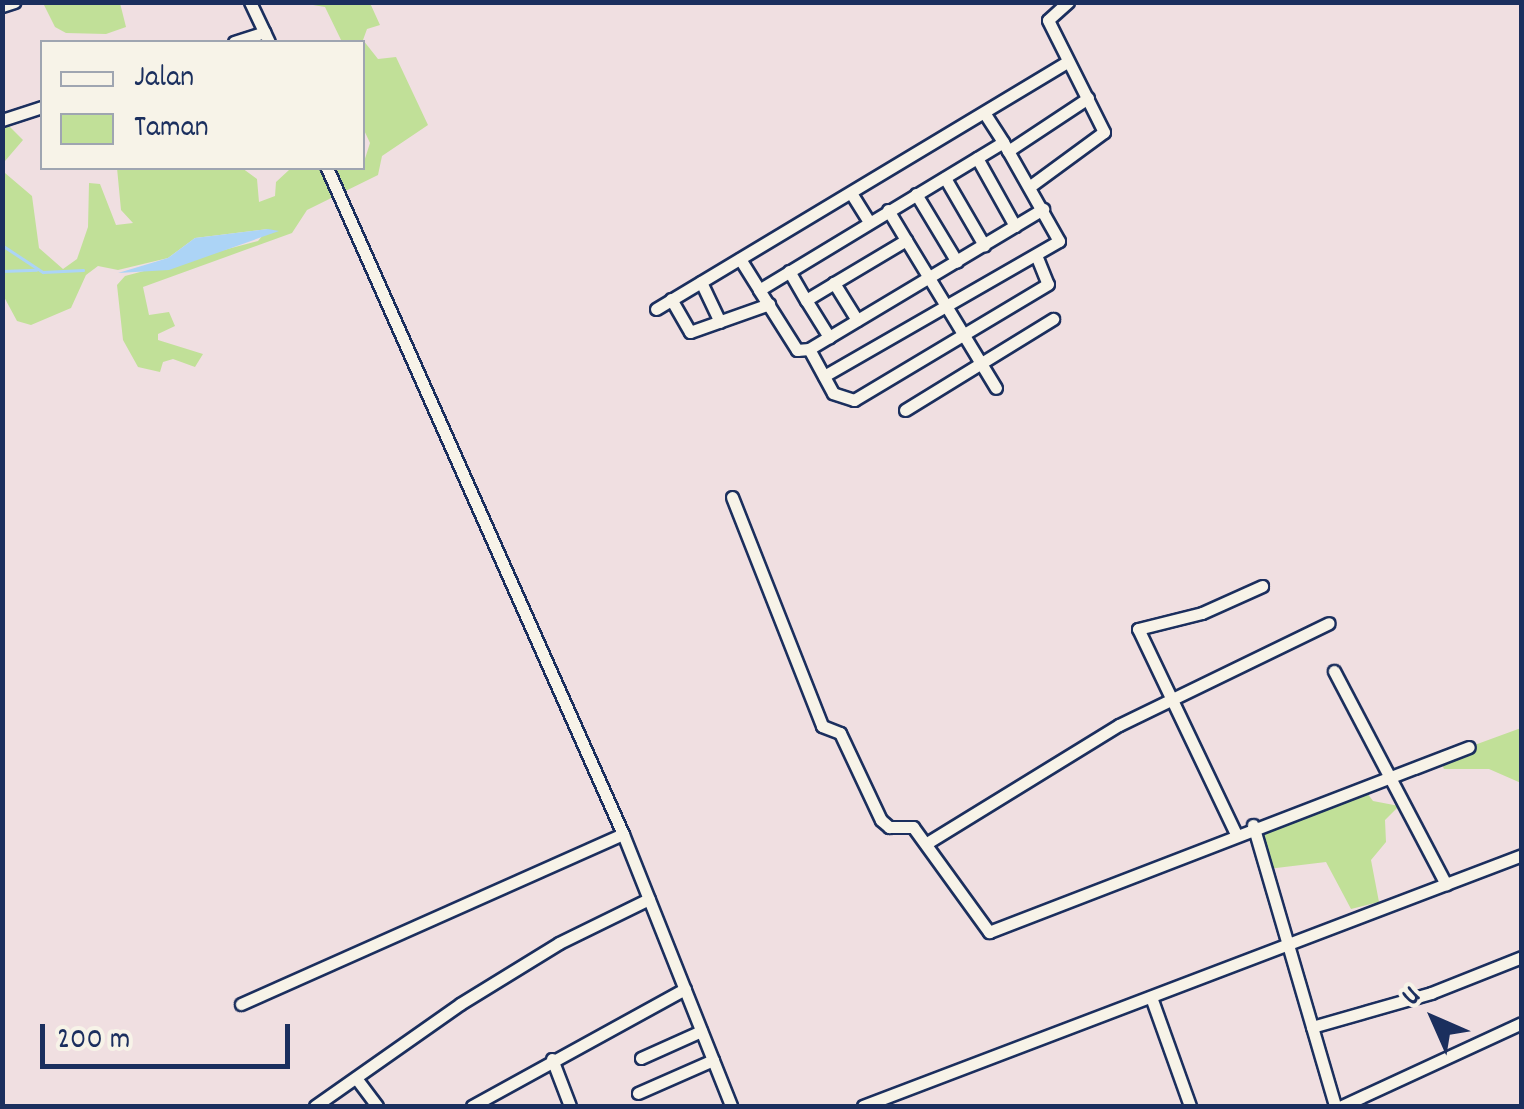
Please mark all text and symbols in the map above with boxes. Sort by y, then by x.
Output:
legend [40,40,365,170]
text: Jalan [134,58,194,101]
text: Taman [134,108,209,151]
north arrow [1384,969,1484,1069]
text: U [1394,979,1432,1017]
scale bar [45,1004,295,1066]
text: 200 m [57,1020,130,1063]

